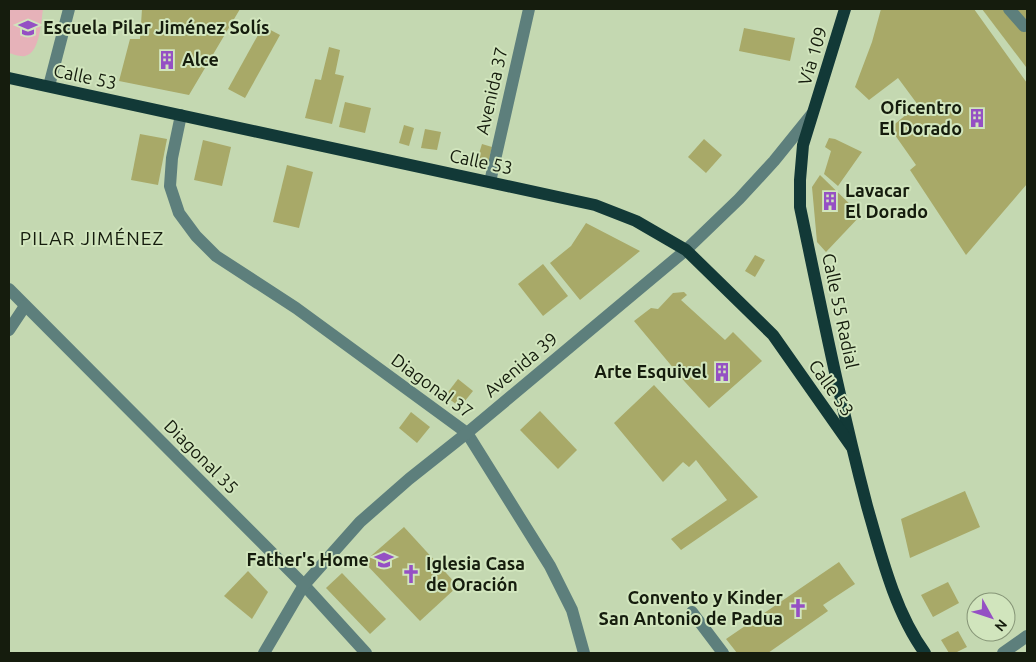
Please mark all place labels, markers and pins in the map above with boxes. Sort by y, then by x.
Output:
school or university icon: Escuela Pilar Jiménez Solís [17,17,39,39]
place label: Escuela Pilar Jiménez Solís [43,17,269,37]
building icon: Alce [156,49,178,71]
place label: Alce [182,49,219,69]
place label: Oficentro El Dorado [879,97,962,138]
building icon: Oficentro El Dorado [966,107,988,129]
place label: Lavacar El Dorado [845,180,928,221]
building icon: Lavacar El Dorado [819,190,841,212]
place label: Arte Esquivel [594,361,708,381]
building icon: Arte Esquivel [711,361,733,383]
place label: Father's Home [247,549,369,569]
school or university icon: Father's Home [373,549,395,571]
place label: Iglesia Casa de Oración [426,553,525,594]
church icon: Iglesia Casa de Oración [400,563,422,585]
place label: Convento y Kinder San Antonio de Padua [599,587,784,628]
church icon: Convento y Kinder San Antonio de Padua [787,597,809,619]

